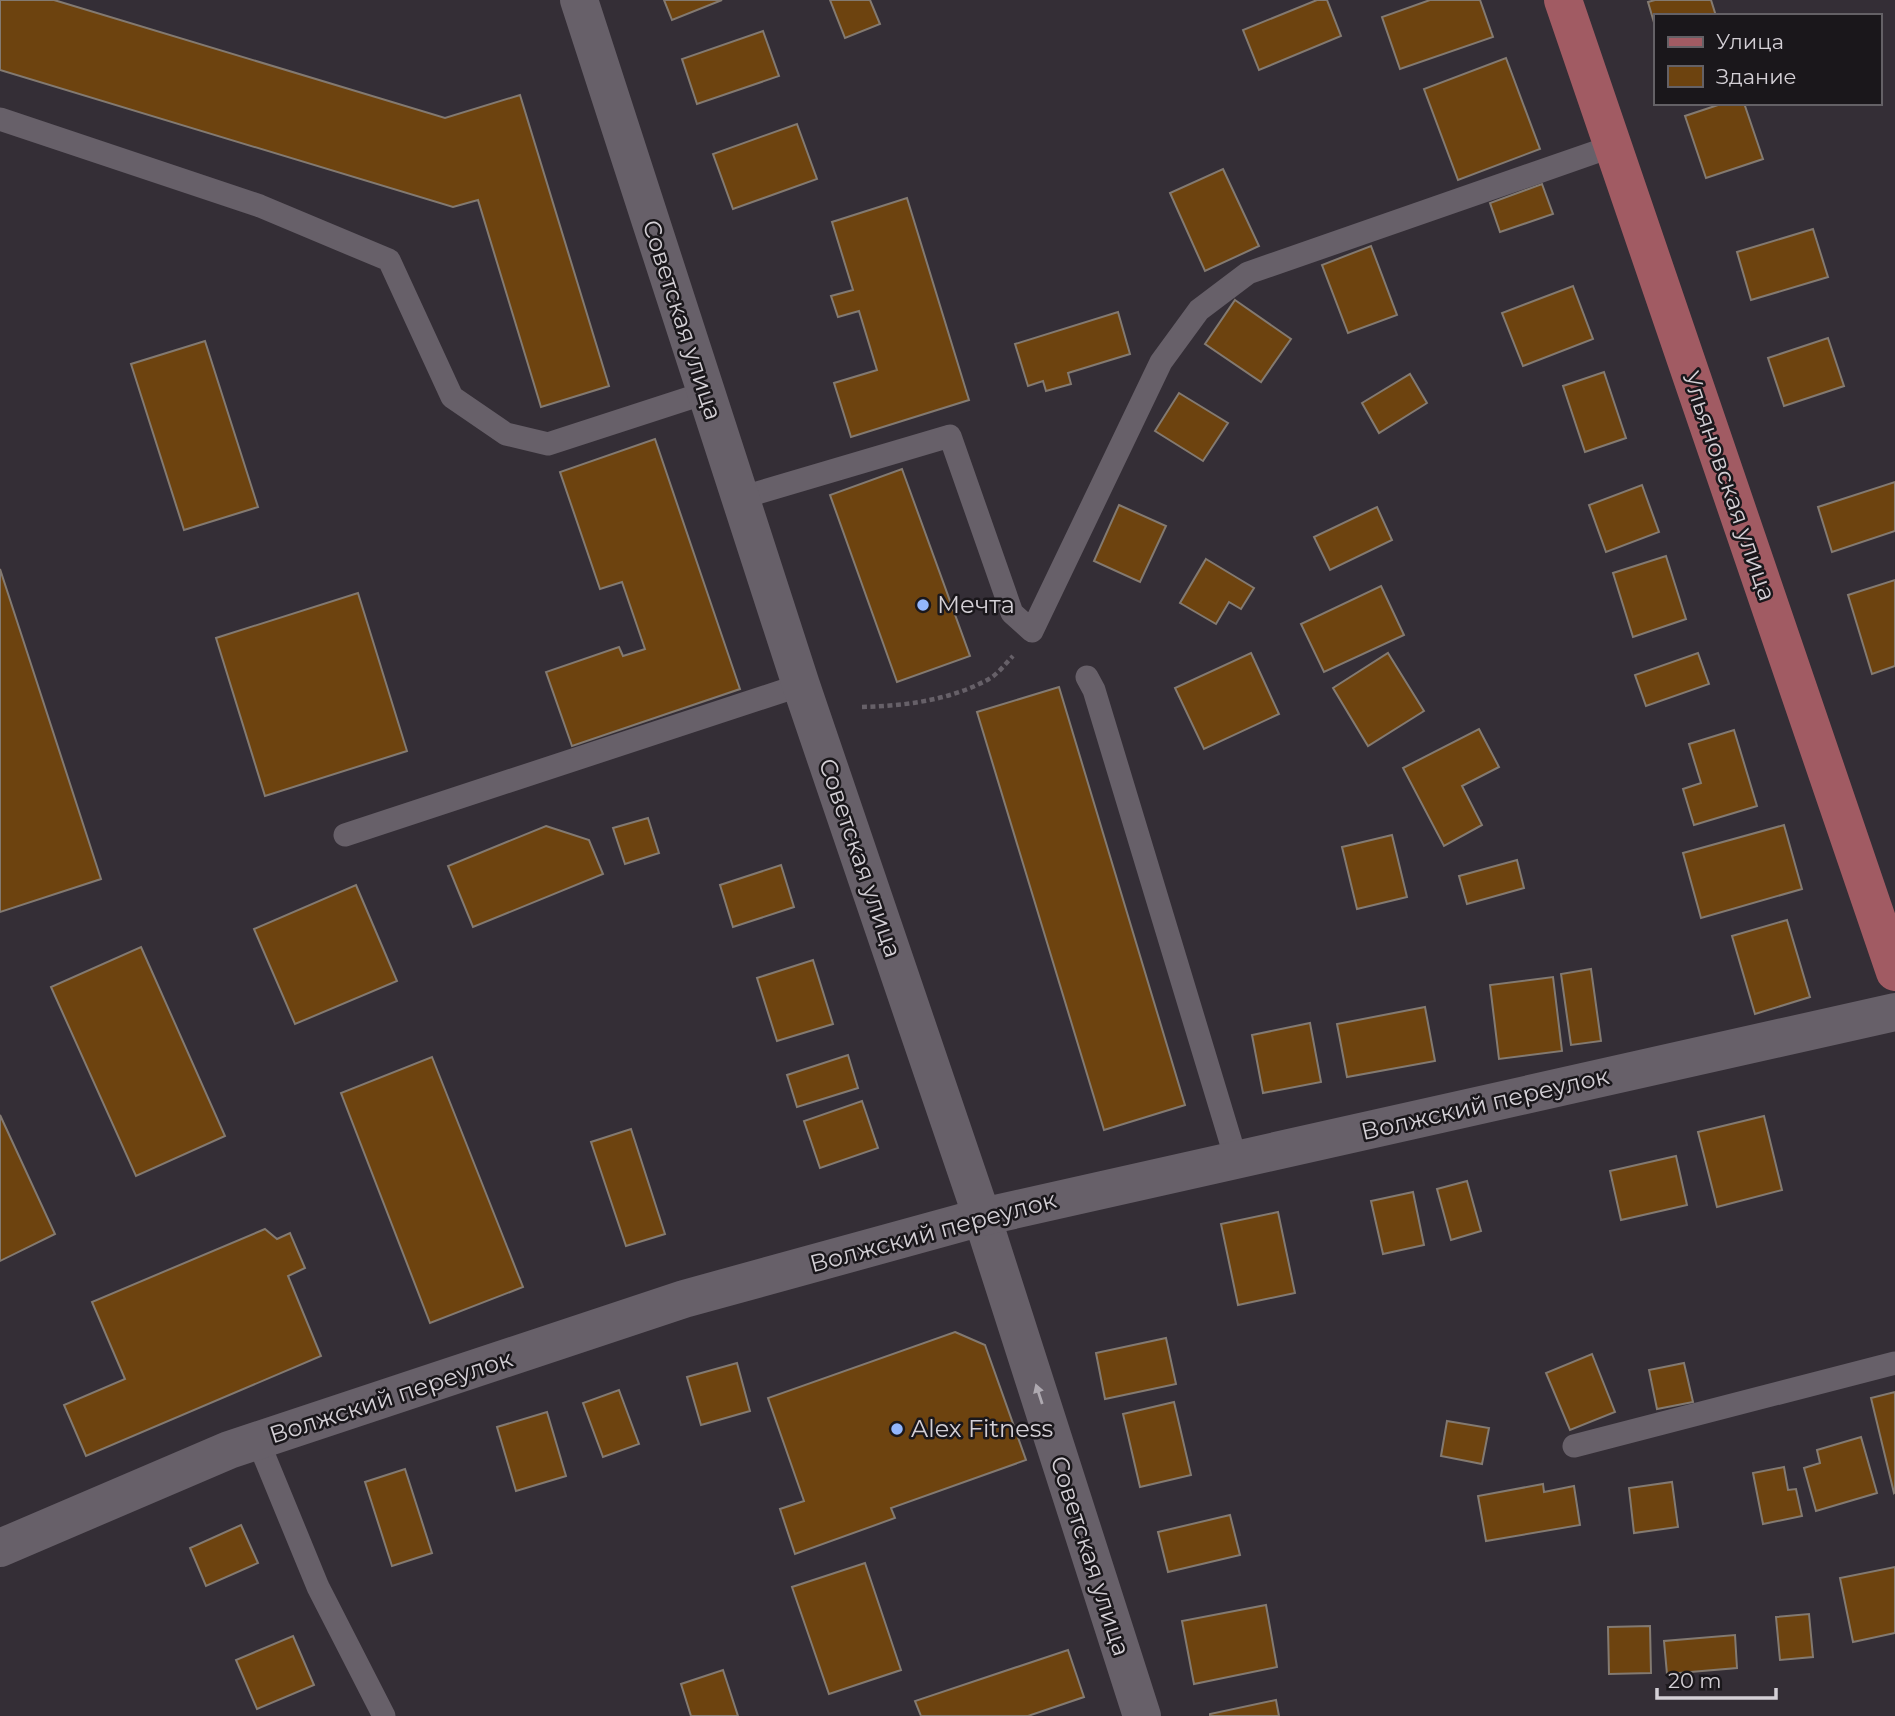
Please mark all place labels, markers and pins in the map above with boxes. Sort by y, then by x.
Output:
place label: Мечта [937,590,1015,619]
marker: Мечта [915,597,931,613]
place label: Alex Fitness [911,1414,1053,1443]
marker: Alex Fitness [889,1421,905,1437]

